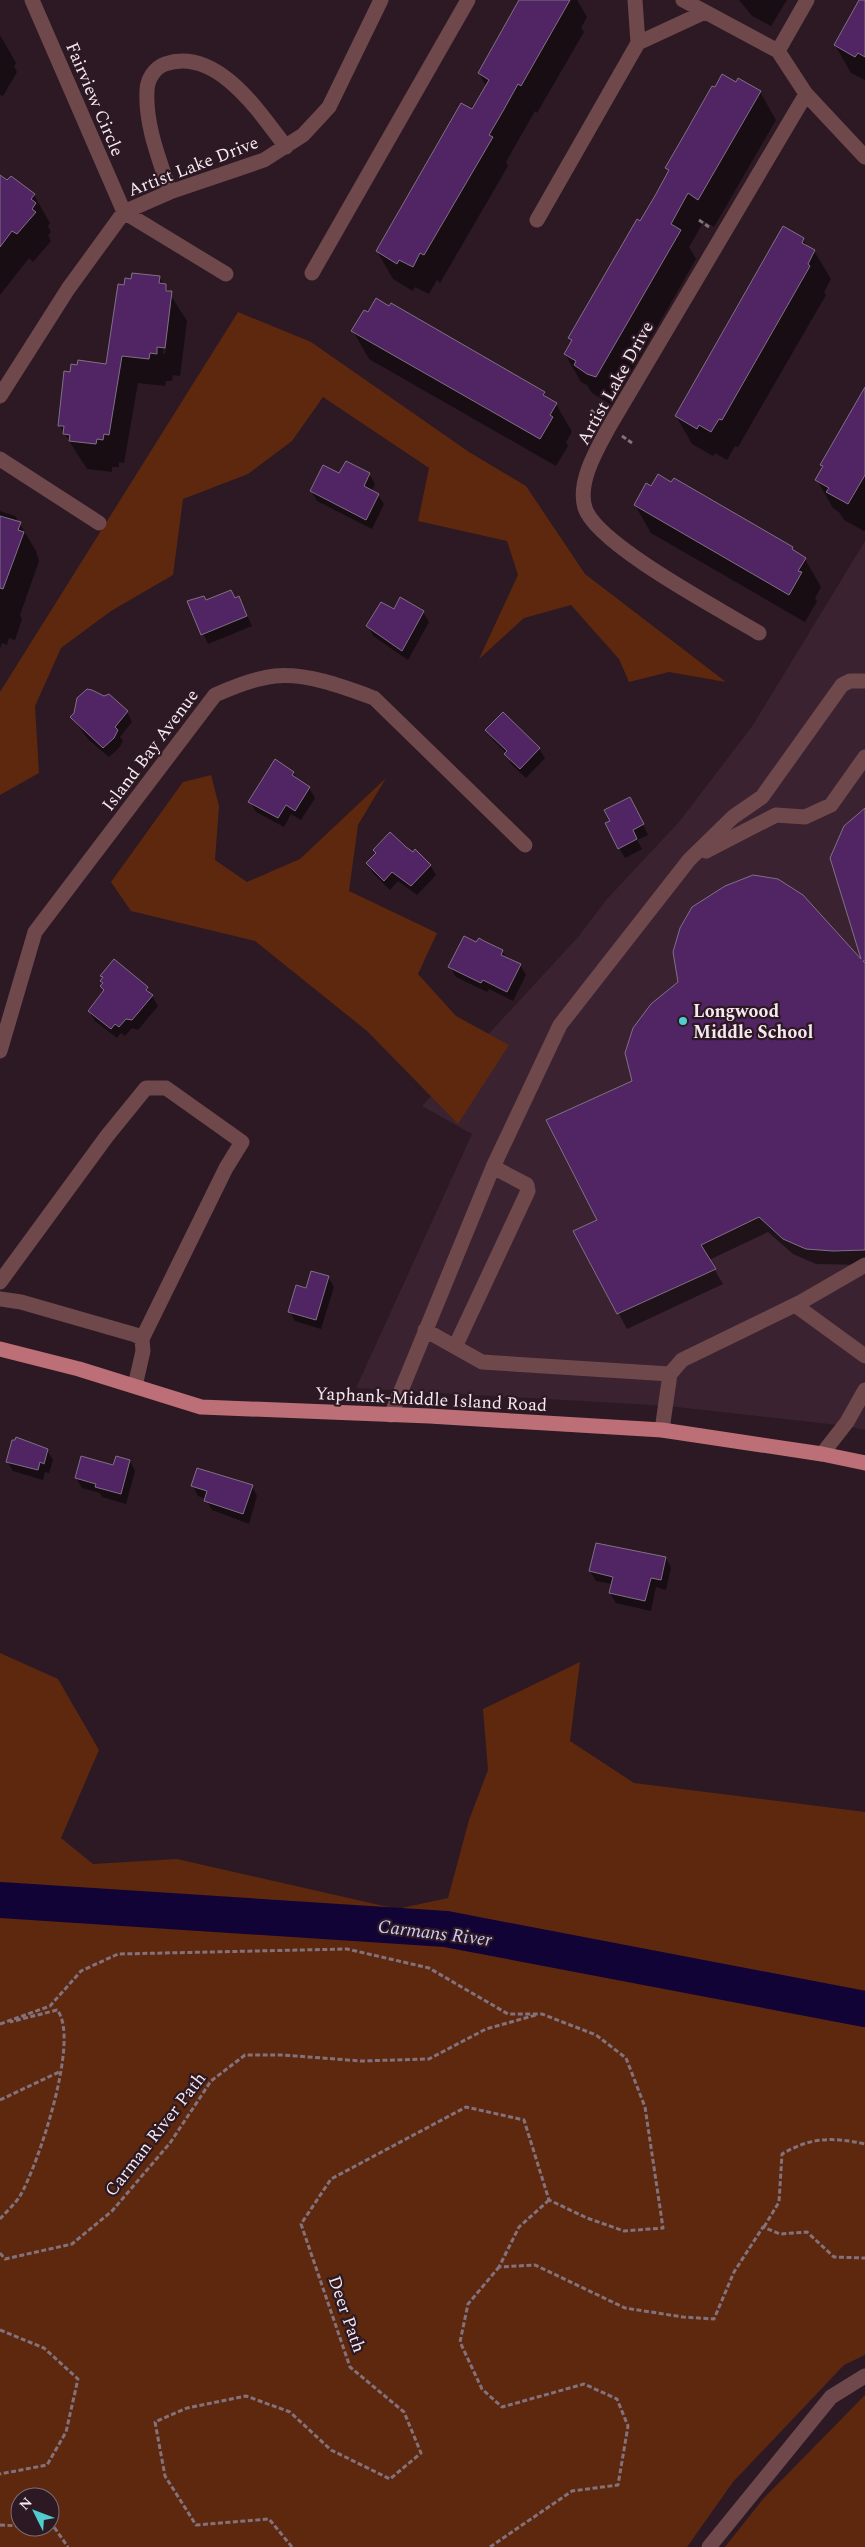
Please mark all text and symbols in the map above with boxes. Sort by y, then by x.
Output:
street label: Fairview Circle [58,38,131,161]
street label: Artist Lake Drive [124,129,263,204]
street label: Artist Lake Drive [570,316,661,450]
street label: Island Bay Avenue [95,683,205,817]
place label: Longwood Middle School [693,998,813,1046]
marker: Longwood Middle School [677,1015,689,1027]
street label: Yaphank-Middle Island Road [314,1380,548,1419]
water label: Carmans River [376,1912,494,1955]
street label: Carman River Path [98,2066,213,2202]
street label: Deer Path [321,2272,372,2356]
north arrow [10,2487,60,2537]
text: N [14,2492,37,2515]

